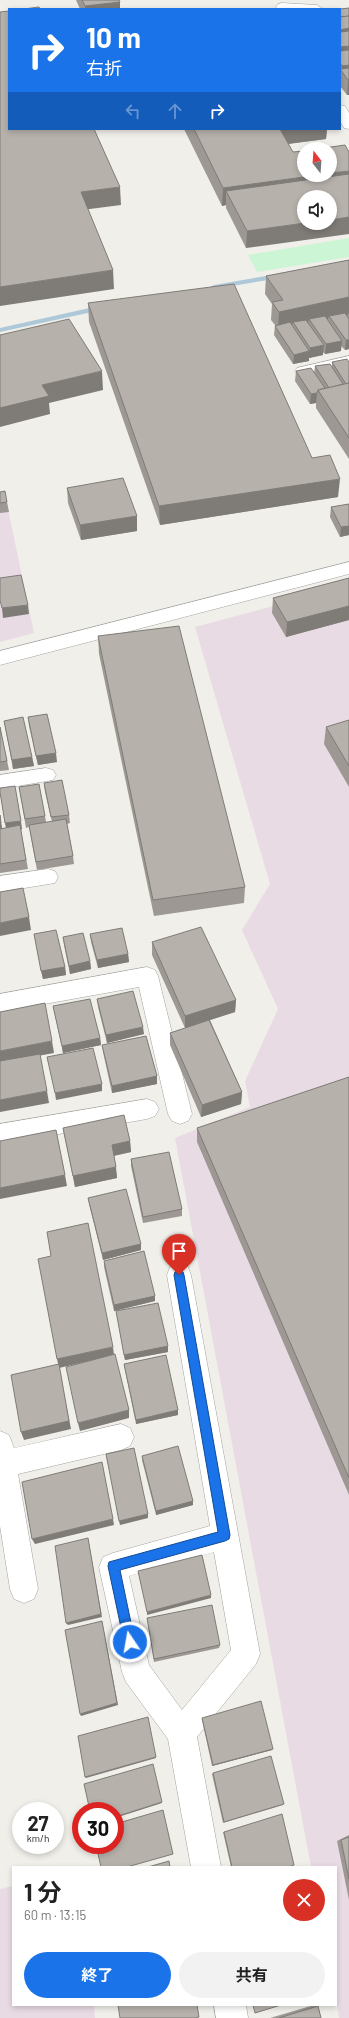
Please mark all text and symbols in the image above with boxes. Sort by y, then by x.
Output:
text: 10 m [86,20,141,54]
icon: right [20,24,72,76]
text: 右折 [86,57,122,79]
icon: left [122,100,144,122]
icon: ahead [164,100,186,122]
icon: right [206,100,228,122]
north arrow [297,142,337,182]
map controls [297,142,337,230]
button: sound [297,190,337,230]
pin [162,1234,196,1275]
icon: arrive [168,1240,190,1262]
position arrow [109,1621,151,1663]
speed limit sign: 30 [72,1802,124,1854]
text: 27 [27,1811,49,1835]
text: km/h [27,1832,49,1844]
text: 1 分 [24,1877,61,1906]
button: close [283,1879,325,1921]
text: 60 m · 13:15 [24,1907,86,1923]
button: 終了 [24,1952,171,1998]
button: 共有 [179,1952,325,1998]

